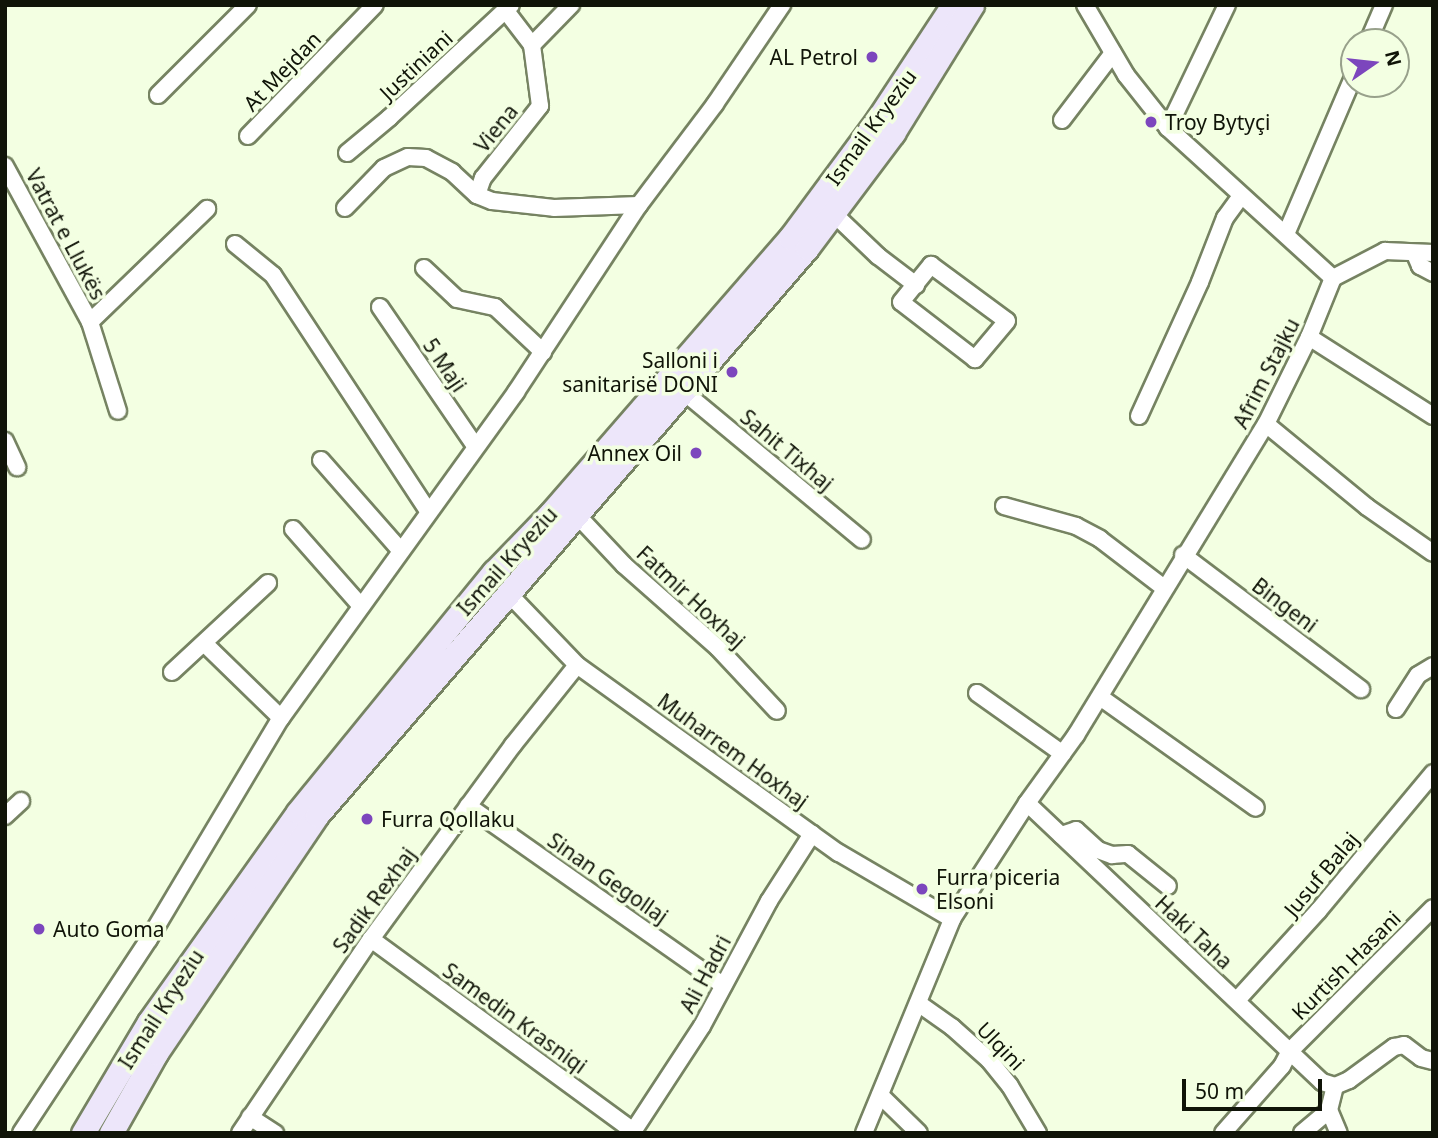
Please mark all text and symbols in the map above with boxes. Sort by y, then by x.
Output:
street label: Justiniani [374,25,458,105]
street label: At Mejdan [238,26,326,116]
north arrow [1340,28,1410,98]
place label: AL Petrol [770,44,858,70]
text: N [1379,48,1408,69]
marker: AL Petrol [864,49,880,65]
street label: Ismail Kryeziu [820,64,922,190]
street label: Viena [469,99,523,157]
place label: Troy Bytyçi [1165,109,1270,135]
marker: Troy Bytyçi [1143,114,1159,130]
street label: Vatrat e Llukës [21,164,111,304]
street label: Afrim Stajku [1227,314,1305,432]
street label: 5 Maji [418,333,472,397]
place label: Salloni i sanitarisë DONI [562,347,718,397]
marker: Salloni i sanitarisë DONI [724,364,740,380]
street label: Sahit Tixhaj [736,404,838,496]
place label: Annex Oil [587,440,682,466]
marker: Annex Oil [688,445,704,461]
street label: Ismail Kryeziu [452,502,562,620]
street label: Fatmir Hoxhaj [632,541,750,653]
street label: Bingeni [1247,572,1323,638]
street label: Muharrem Hoxhaj [653,688,813,814]
place label: Furra Qollaku [381,806,515,832]
marker: Furra Qollaku [359,811,375,827]
street label: Sinan Gegollaj [543,827,673,929]
street label: Jusuf Balaj [1278,827,1364,921]
street label: Sadik Rexhaj [327,842,421,958]
place label: Furra piceria Elsoni [936,864,1060,914]
marker: Furra piceria Elsoni [914,881,930,897]
street label: Haki Taha [1150,890,1238,974]
street label: Kurtish Hasani [1286,905,1406,1025]
place label: Auto Goma [53,916,165,942]
marker: Auto Goma [31,921,47,937]
street label: Ali Hadri [674,931,736,1017]
street label: Ismail Kryeziu [113,945,209,1073]
street label: Samedin Krasniqi [438,957,592,1079]
street label: Ulqini [972,1017,1030,1075]
scale bar [1186,1064,1326,1108]
text: 50 m [1195,1077,1244,1105]

